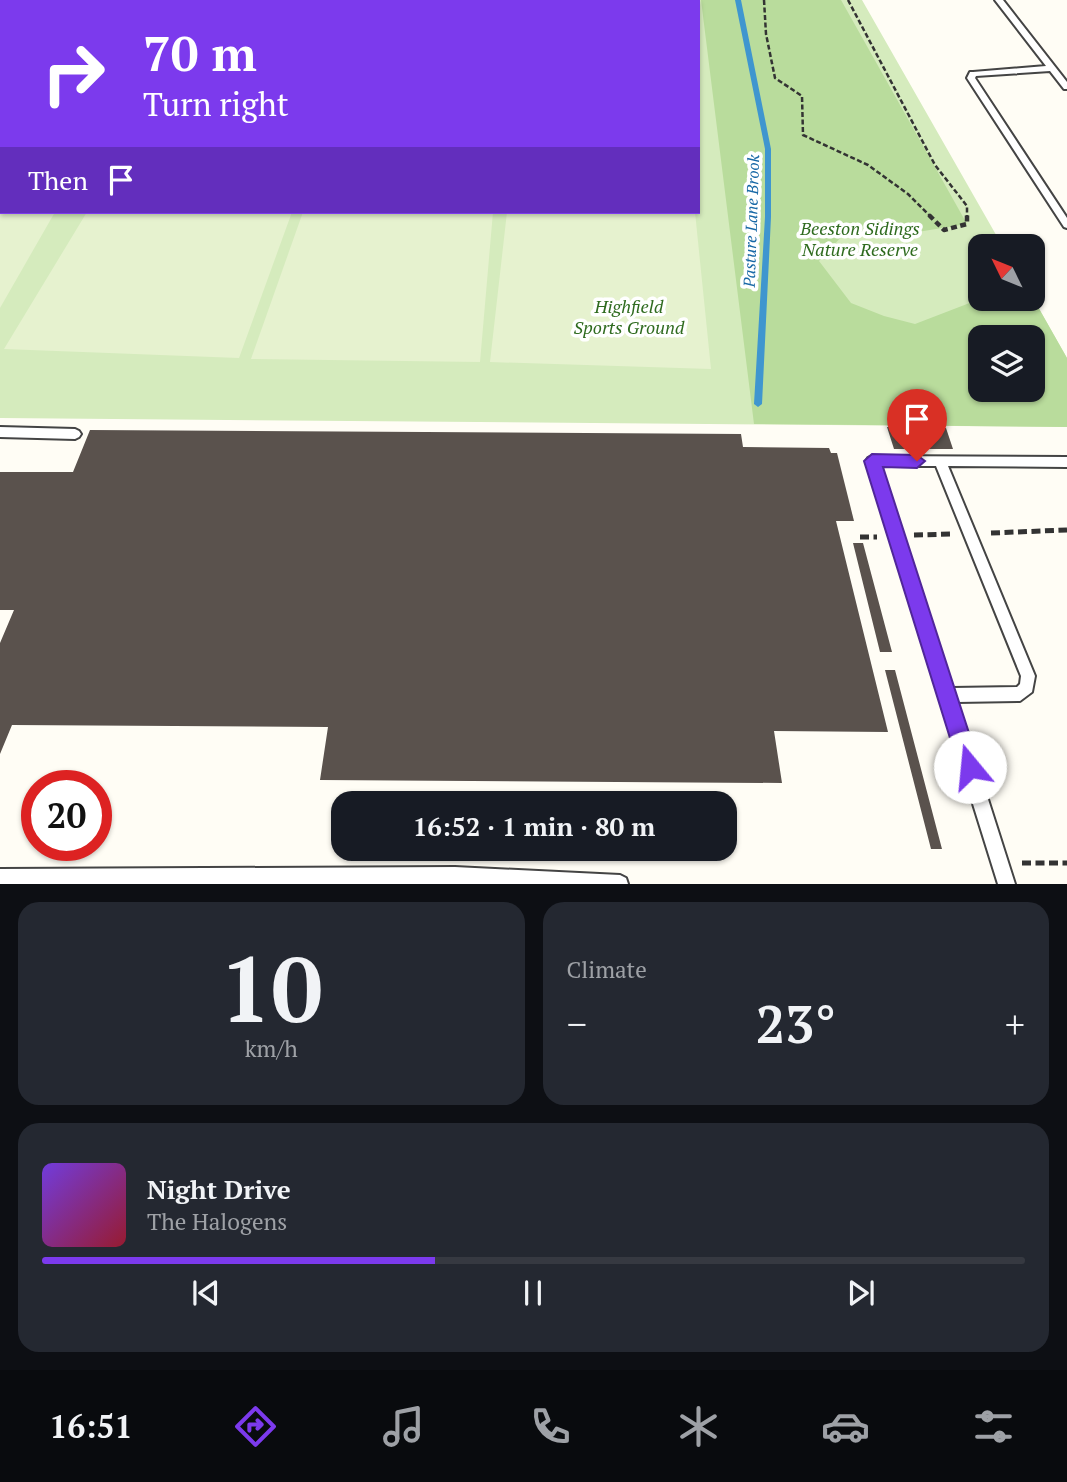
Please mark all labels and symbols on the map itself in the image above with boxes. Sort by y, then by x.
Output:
water label: Pasture Lane Brook [738,154,764,289]
park label: Beeston Sidings Nature Reserve [799,216,920,261]
north arrow [968,234,1045,312]
park label: Highfield Sports Ground [574,294,685,339]
pin [887,389,947,461]
position arrow [933,730,1007,804]
speed limit sign: 20 [21,770,112,861]

